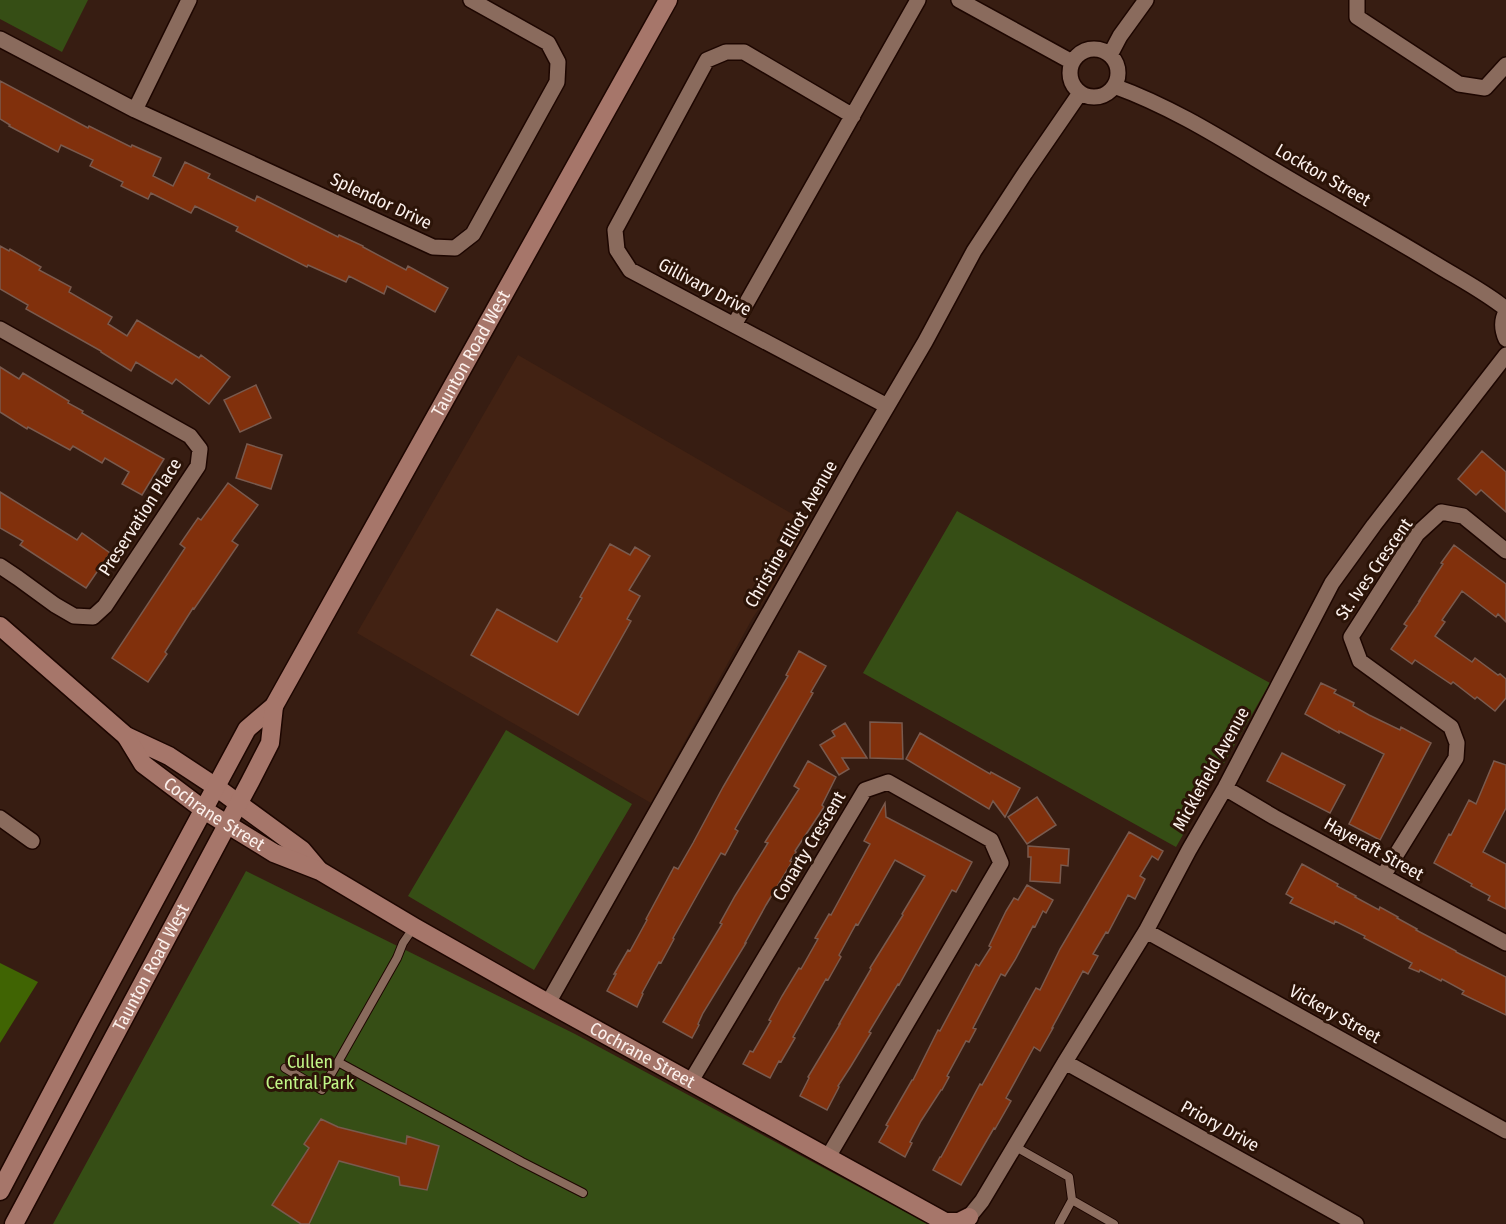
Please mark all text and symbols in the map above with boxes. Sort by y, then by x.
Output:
street label: Lockton Street [1272,139,1375,211]
street label: Splendor Drive [327,168,435,234]
street label: Gillivary Drive [655,253,755,321]
street label: Taunton Road West [427,286,515,421]
street label: Preservation Place [94,454,186,580]
street label: Christine Elliot Avenue [740,457,842,611]
street label: St. Ives Crescent [1331,514,1417,624]
street label: Micklefield Avenue [1168,703,1254,835]
street label: Cochrane Street [159,773,269,856]
street label: Conarty Crescent [768,787,850,905]
street label: Hayeraft Street [1320,813,1428,886]
street label: Taunton Road West [108,900,194,1035]
street label: Vickery Street [1285,980,1385,1048]
street label: Cochrane Street [586,1017,699,1093]
park label: Cullen Central Park [266,1051,355,1094]
street label: Priory Drive [1177,1096,1263,1157]

